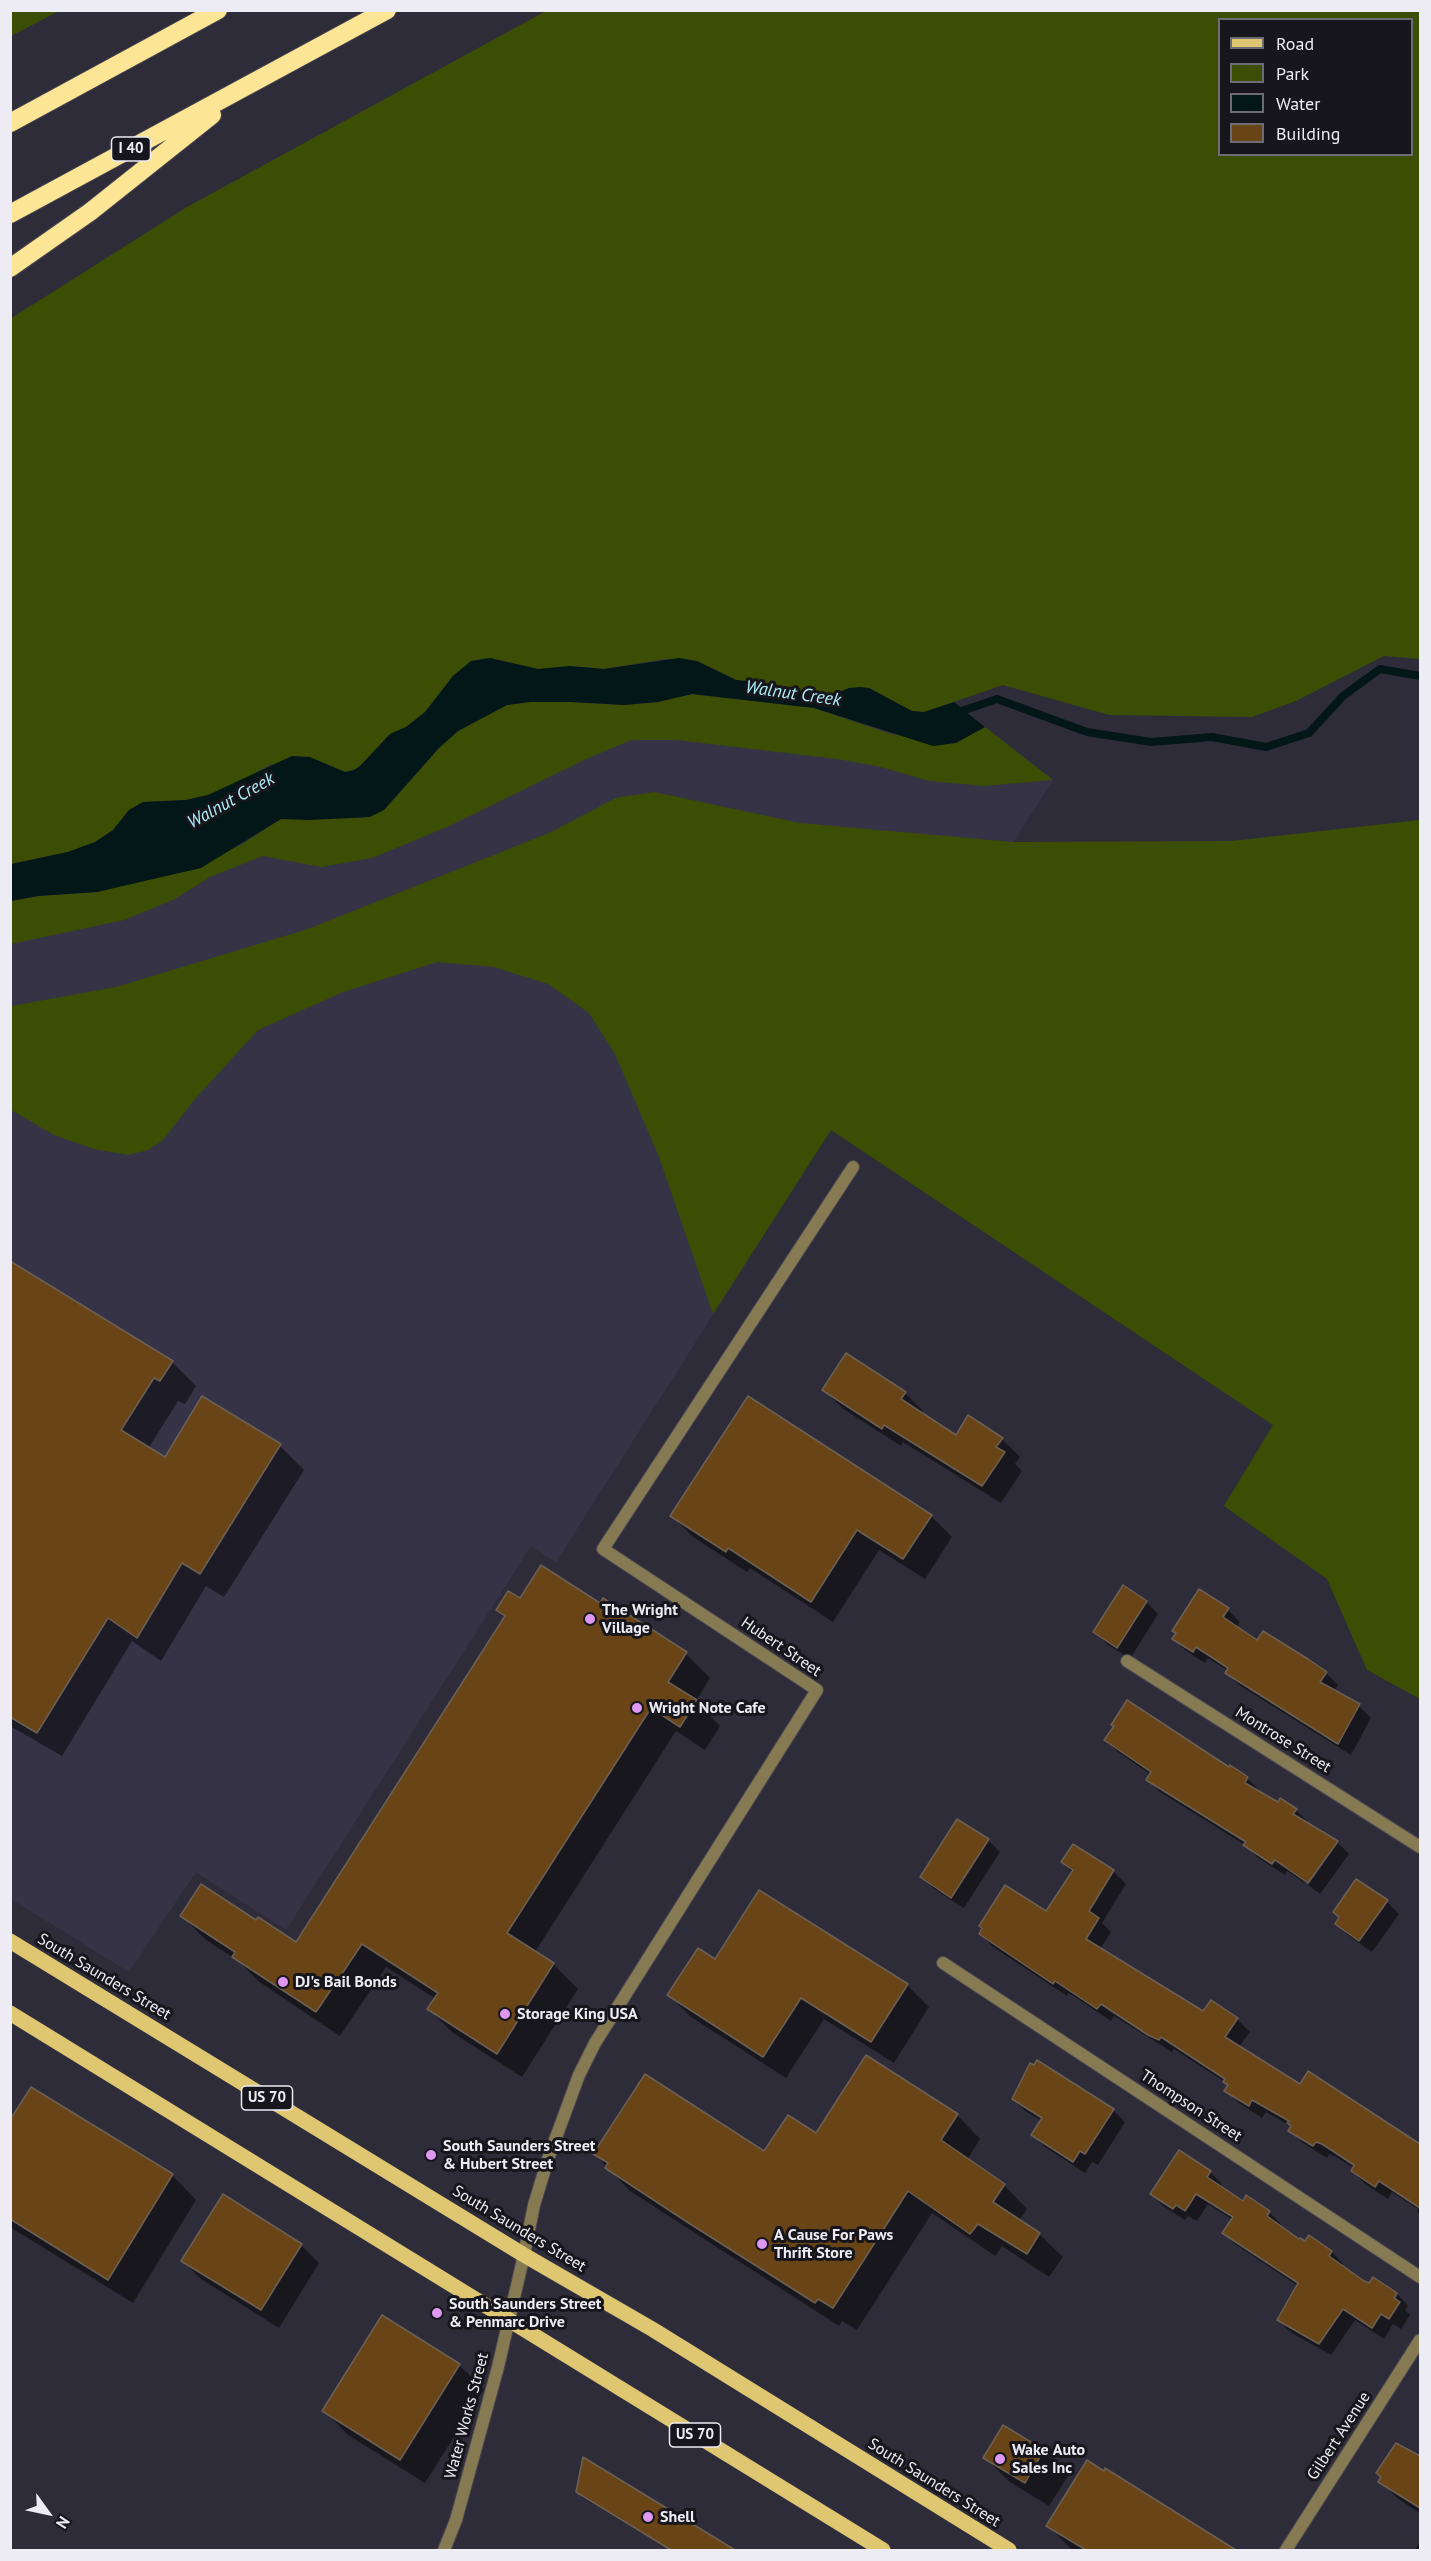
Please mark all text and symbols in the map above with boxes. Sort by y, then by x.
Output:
legend [1218,18,1413,156]
text: Road [1276,32,1314,55]
text: Park [1276,62,1309,85]
text: Water [1276,92,1320,115]
text: Building [1276,122,1340,145]
road number: I 40 [112,137,150,161]
water label: Walnut Creek [744,677,842,711]
water label: Walnut Creek [184,768,278,834]
place label: The Wright Village [602,1600,678,1638]
marker: The Wright Village [583,1612,597,1626]
street label: Hubert Street [737,1613,825,1681]
place label: Wright Note Cafe [649,1698,766,1718]
marker: Wright Note Cafe [630,1701,644,1715]
street label: Montrose Street [1232,1703,1334,1777]
street label: South Saunders Street [34,1930,174,2024]
place label: DJ's Bail Bonds [295,1972,397,1992]
marker: DJ's Bail Bonds [276,1975,290,1989]
place label: Storage King USA [517,2004,638,2024]
marker: Storage King USA [498,2007,512,2021]
street label: Thompson Street [1137,2066,1245,2146]
road number: US 70 [242,2086,292,2110]
place label: South Saunders Street & Hubert Street [443,2136,595,2174]
marker: South Saunders Street & Hubert Street [424,2148,438,2162]
street label: South Saunders Street [449,2182,589,2276]
place label: A Cause For Paws Thrift Store [774,2225,893,2263]
marker: A Cause For Paws Thrift Store [755,2237,769,2251]
place label: South Saunders Street & Penmarc Drive [449,2294,601,2332]
marker: South Saunders Street & Penmarc Drive [430,2306,444,2320]
street label: Water Works Street [441,2351,493,2481]
street label: Gilbert Avenue [1303,2388,1375,2484]
road number: US 70 [670,2423,720,2447]
street label: South Saunders Street [864,2435,1004,2531]
place label: Wake Auto Sales Inc [1012,2440,1085,2478]
marker: Wake Auto Sales Inc [993,2452,1007,2466]
north arrow [18,2483,78,2543]
place label: Shell [660,2507,695,2527]
marker: Shell [641,2510,655,2524]
text: N [52,2513,74,2533]

